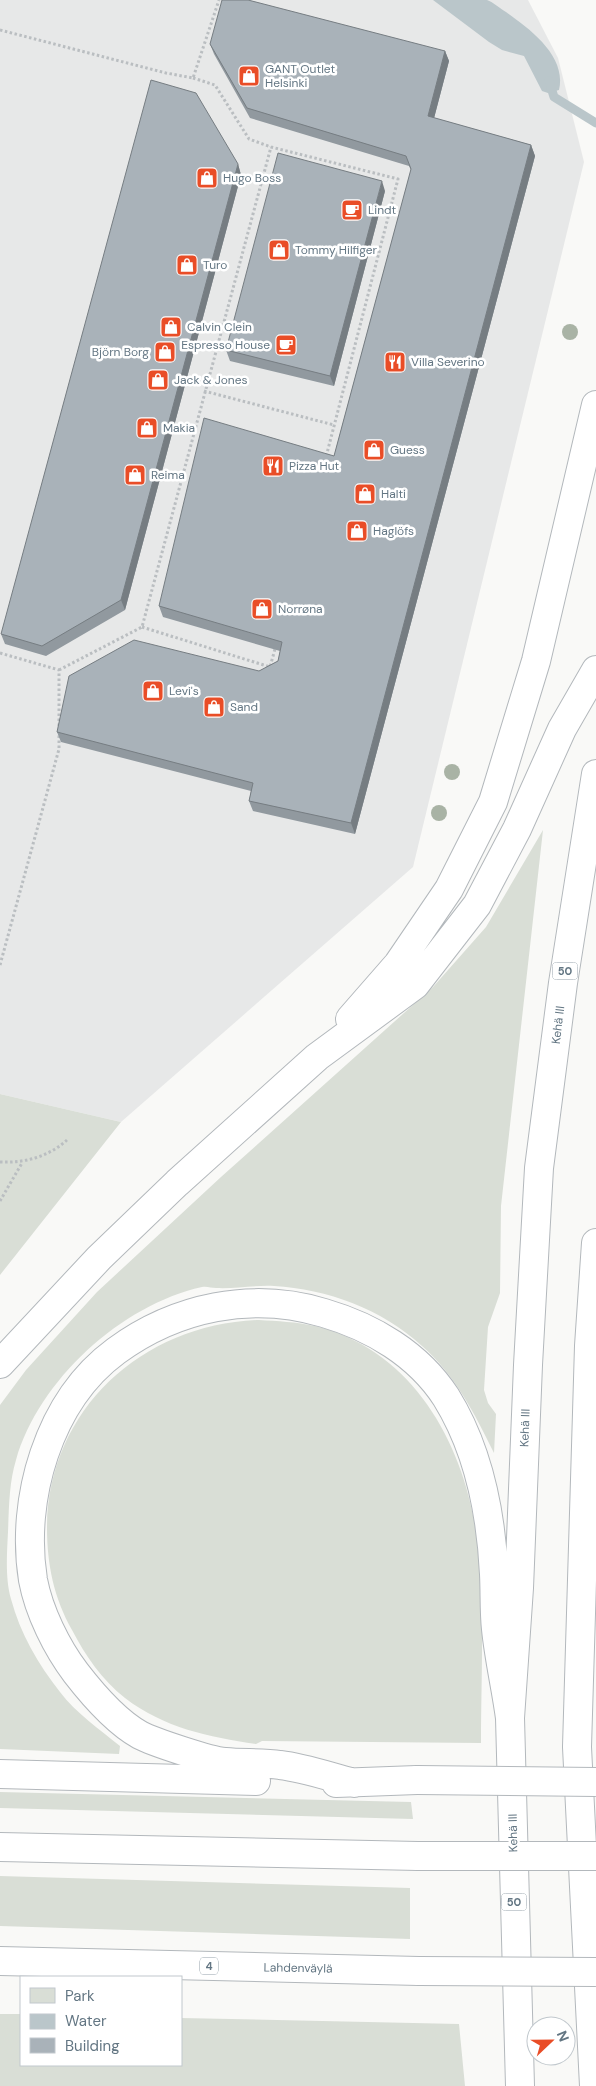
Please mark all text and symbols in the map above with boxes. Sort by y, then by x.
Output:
place label: GANT Outlet Helsinki [265,61,335,91]
shop icon: GANT Outlet Helsinki [237,64,261,88]
shop icon: Hugo Boss [195,166,219,190]
place label: Hugo Boss [223,170,281,186]
cafe icon: Lindt [340,198,364,222]
place label: Lindt [368,202,397,218]
shop icon: Tommy Hilfiger [267,238,291,262]
place label: Tommy Hilfiger [295,242,378,258]
shop icon: Turo [175,253,199,277]
place label: Turo [203,257,227,273]
shop icon: Calvin Clein [159,315,183,339]
place label: Calvin Clein [187,319,252,335]
cafe icon: Espresso House [274,333,298,357]
place label: Espresso House [181,337,270,353]
shop icon: Björn Borg [153,340,177,364]
place label: Björn Borg [92,344,149,360]
restaurant icon: Villa Severino [383,350,407,374]
place label: Villa Severino [411,354,485,370]
shop icon: Jack & Jones [146,368,170,392]
place label: Jack & Jones [174,372,248,388]
shop icon: Makia [135,416,159,440]
place label: Makia [163,420,195,436]
shop icon: Guess [362,438,386,462]
place label: Guess [390,442,425,458]
restaurant icon: Pizza Hut [261,454,285,478]
place label: Pizza Hut [289,458,340,474]
shop icon: Reima [123,463,147,487]
place label: Reima [151,467,185,483]
shop icon: Halti [353,482,377,506]
place label: Halti [381,486,406,502]
shop icon: Haglöfs [345,519,369,543]
place label: Haglöfs [373,523,414,539]
shop icon: Norrøna [250,597,274,621]
place label: Norrøna [278,601,323,617]
shop icon: Levi's [141,679,165,703]
place label: Levi's [169,683,199,699]
shop icon: Sand [202,695,226,719]
place label: Sand [230,699,258,715]
road number: 50 [552,962,578,979]
street label: Kehä III [548,1005,568,1045]
street label: Kehä III [516,1408,534,1448]
street label: Kehä III [505,1814,521,1852]
road number: 50 [502,1894,526,1910]
road number: 4 [200,1958,218,1974]
street label: Lahdenväylä [263,1959,333,1977]
legend [20,1976,182,2066]
text: Park [65,1986,95,2006]
text: Water [65,2011,107,2031]
north arrow [526,2016,576,2066]
text: N [553,2028,573,2044]
text: Building [65,2036,120,2056]

